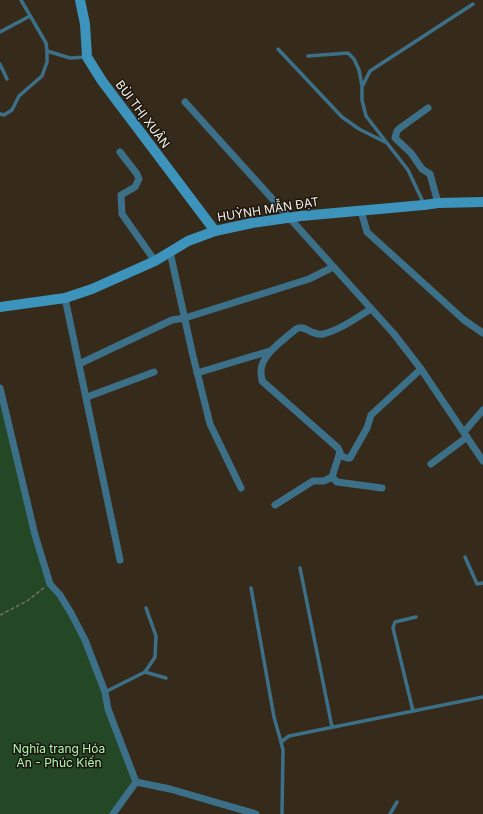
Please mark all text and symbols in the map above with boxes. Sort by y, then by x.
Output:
street label: BÙI THỊ XUÂN [113,77,173,151]
street label: HUỲNH MẪN ĐẠT [216,192,320,224]
park label: Nghĩa trang Hóa An - Phúc Kiến [13,741,105,770]

